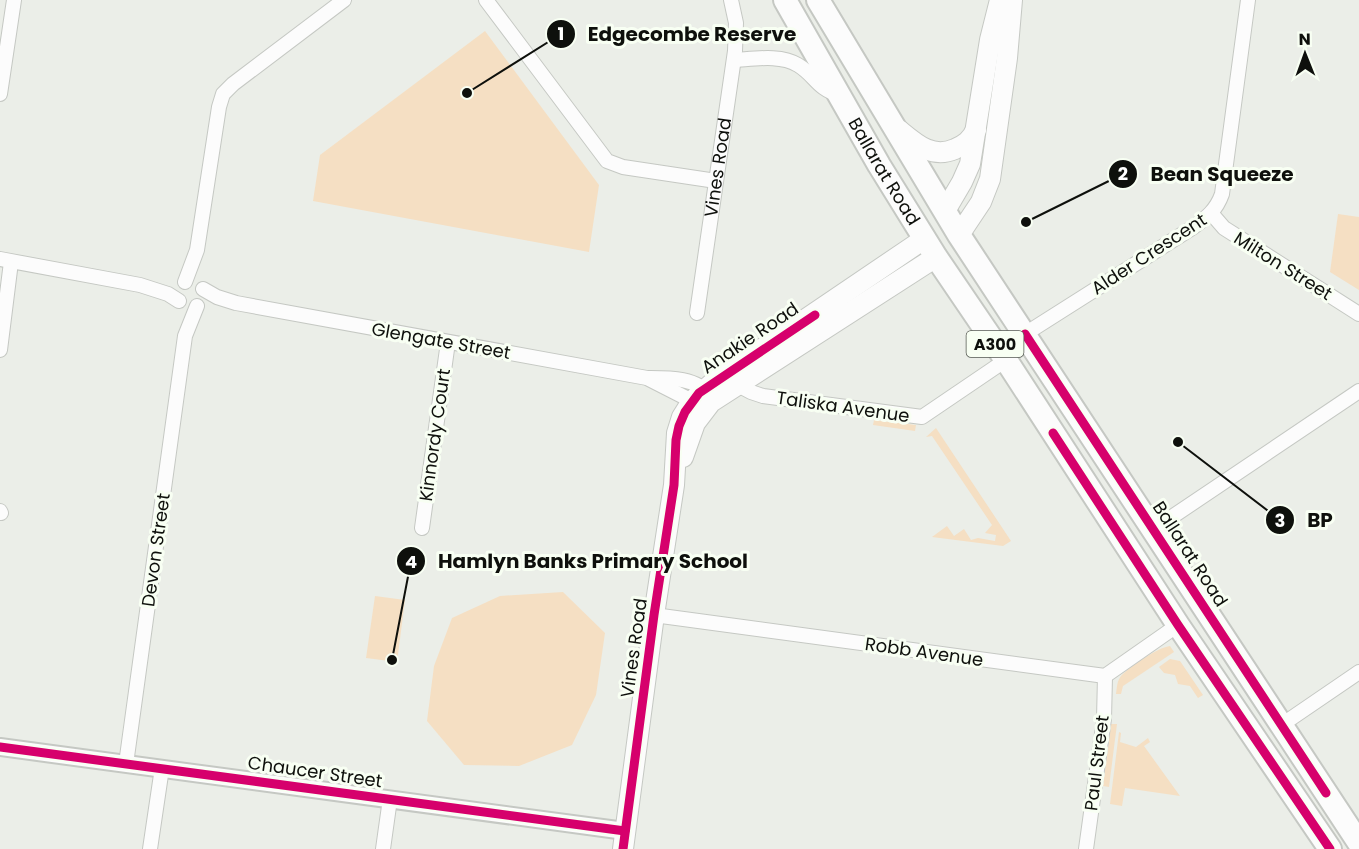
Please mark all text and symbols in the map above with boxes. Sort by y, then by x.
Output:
callout: Edgecombe Reserve [546,15,809,53]
text: Edgecombe Reserve [588,20,796,48]
text: 1 [558,21,564,46]
north arrow [1275,24,1335,84]
text: N [1299,28,1311,51]
street label: Ballarat Road [843,113,926,230]
street label: Vines Road [698,116,737,219]
callout: Bean Squeeze [1108,155,1305,193]
text: Bean Squeeze [1150,160,1294,188]
text: 2 [1118,161,1128,186]
street label: Alder Crescent [1086,207,1211,300]
street label: Milton Street [1229,225,1337,306]
street label: Anakie Road [696,296,803,379]
street label: Glengate Street [370,316,513,365]
road number: A300 [966,331,1024,357]
street label: Kinnordy Court [413,367,456,503]
street label: Taliska Avenue [775,385,911,428]
street label: Devon Street [135,491,176,608]
street label: Ballarat Road [1147,496,1234,611]
callout: BP [1265,501,1344,539]
text: BP [1307,506,1333,534]
text: 3 [1275,508,1285,533]
callout: Hamlyn Banks Primary School [396,542,760,580]
text: Hamlyn Banks Primary School [438,547,748,575]
text: 4 [405,549,417,574]
street label: Vines Road [614,597,653,699]
street label: Robb Avenue [863,631,985,672]
street label: Paul Street [1078,714,1115,812]
street label: Chaucer Street [246,750,384,793]

